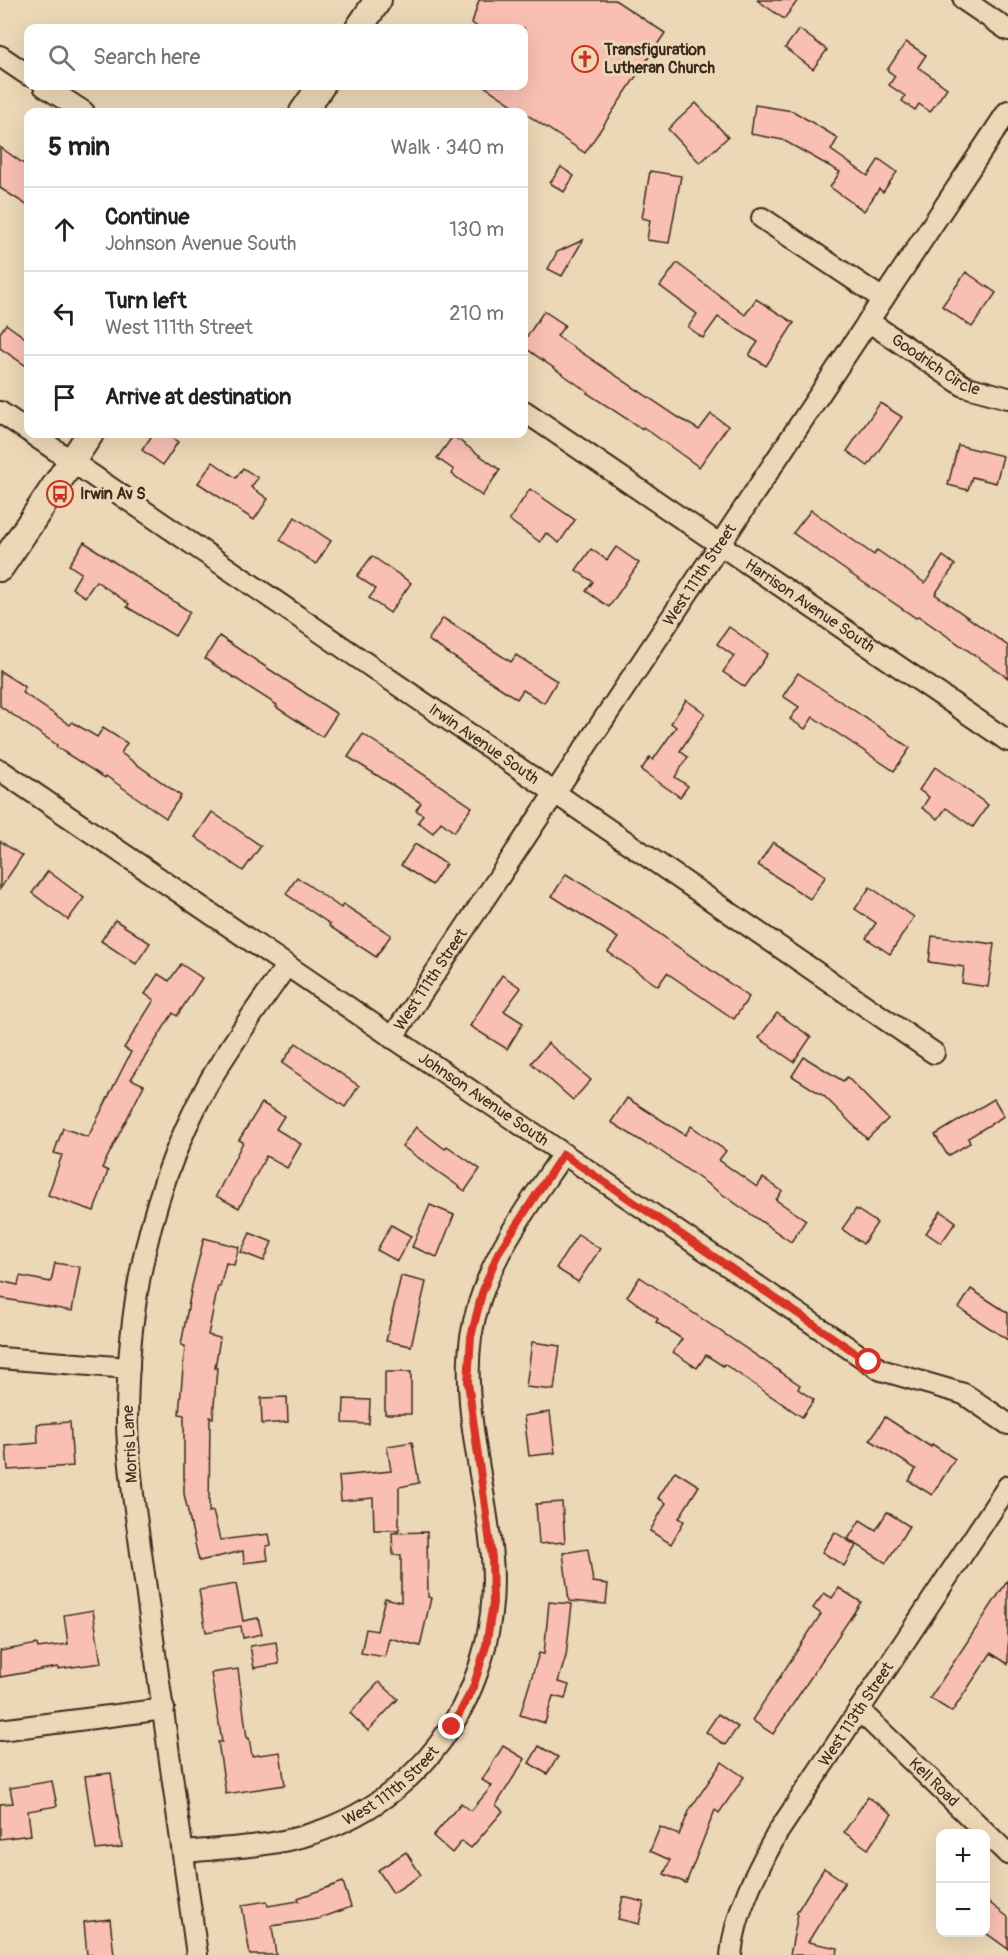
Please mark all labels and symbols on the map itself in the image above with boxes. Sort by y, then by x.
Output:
place label: Transfiguration Lutheran Church [603,40,715,78]
church icon: Transfiguration Lutheran Church [570,44,600,74]
street label: Goodrich Circle [887,330,982,400]
bus stop icon: Irwin Av S [45,479,75,509]
place label: Irwin Av S [80,484,146,504]
street label: West 111th Street [659,520,741,630]
street label: Harrison Avenue South [741,555,879,657]
street label: Irwin Avenue South [425,699,543,789]
street label: West 111th Street [390,924,472,1035]
street label: Johnson Avenue South [415,1048,553,1151]
route start [855,1348,881,1374]
street label: Morris Lane [118,1404,142,1483]
street label: West 113th Street [814,1658,898,1770]
route end [438,1713,464,1739]
street label: West 111th Street [339,1742,444,1830]
street label: Kell Road [905,1754,963,1811]

